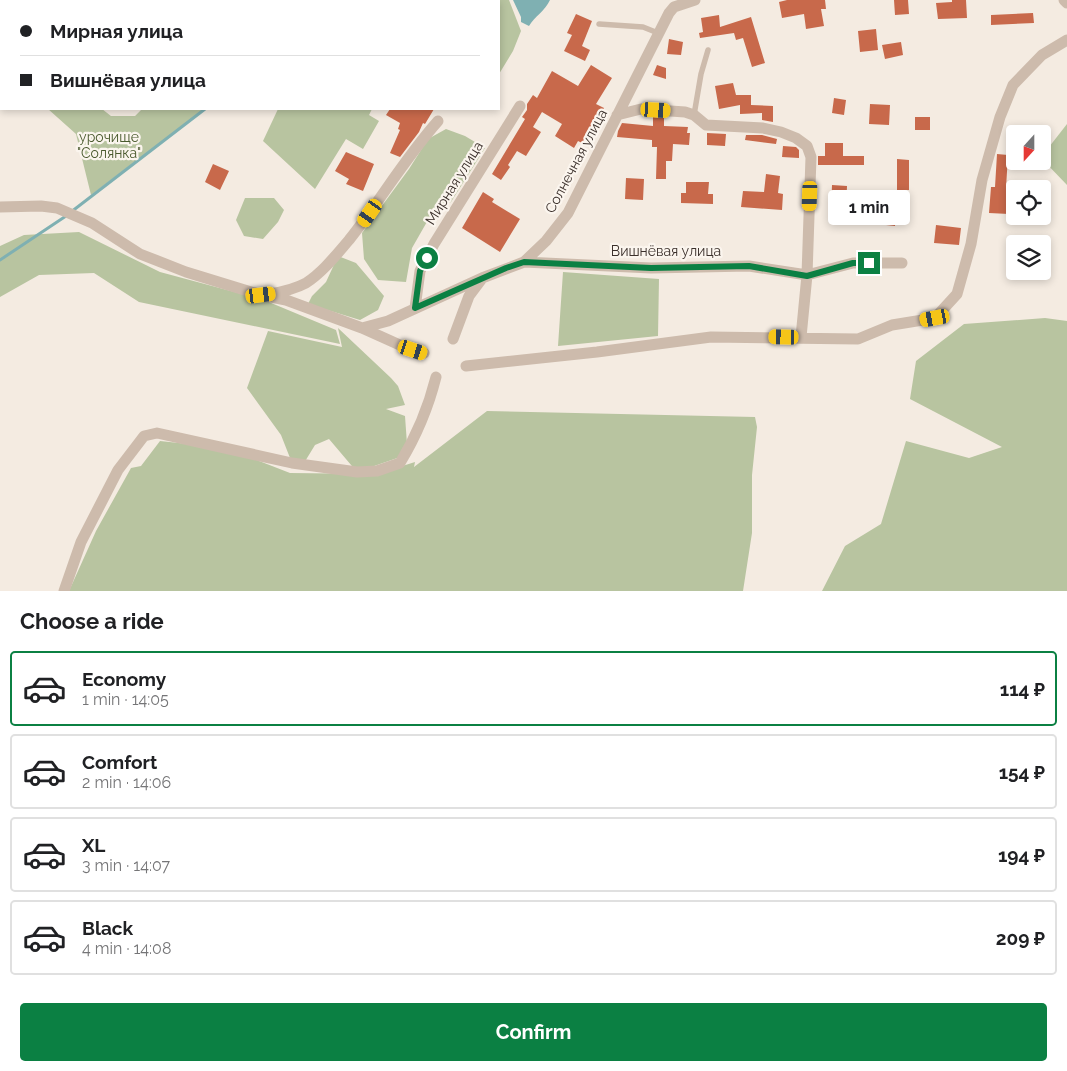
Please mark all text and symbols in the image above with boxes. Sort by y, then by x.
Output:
text: Мирная улица [50,20,183,42]
text: Вишнёвая улица [50,69,206,91]
car [640,102,671,118]
street label: Солнечная улица [542,106,610,216]
north arrow [1006,125,1051,170]
map controls [1006,125,1051,280]
park label: урочище "Солянка" [77,129,141,161]
street label: Мирная улица [422,138,486,228]
button: locate [1006,180,1051,225]
car [801,181,818,211]
callout: 1 min [828,190,910,226]
car [355,196,384,230]
text: 1 min [849,198,889,217]
button: layers [1006,235,1051,280]
street label: Вишнёвая улица [611,243,721,259]
route start [416,247,438,269]
route end [858,252,880,274]
car [245,286,276,304]
car [918,308,951,328]
car [768,329,799,345]
car [396,338,429,362]
text: Choose a ride [20,608,164,634]
icon: car [22,666,67,711]
text: Economy [82,668,166,690]
text: 114 ₽ [1000,678,1045,700]
text: 1 min · 14:05 [82,690,169,709]
icon: car [22,749,67,794]
text: Comfort [82,751,157,773]
text: 154 ₽ [999,761,1045,783]
text: 2 min · 14:06 [82,773,171,792]
icon: car [22,832,67,877]
text: XL [82,834,105,856]
text: 194 ₽ [998,844,1045,866]
text: 3 min · 14:07 [82,856,170,875]
icon: car [22,915,67,960]
text: Black [82,917,133,939]
text: 209 ₽ [996,927,1045,949]
text: 4 min · 14:08 [82,939,171,958]
button: Confirm [20,1003,1047,1061]

